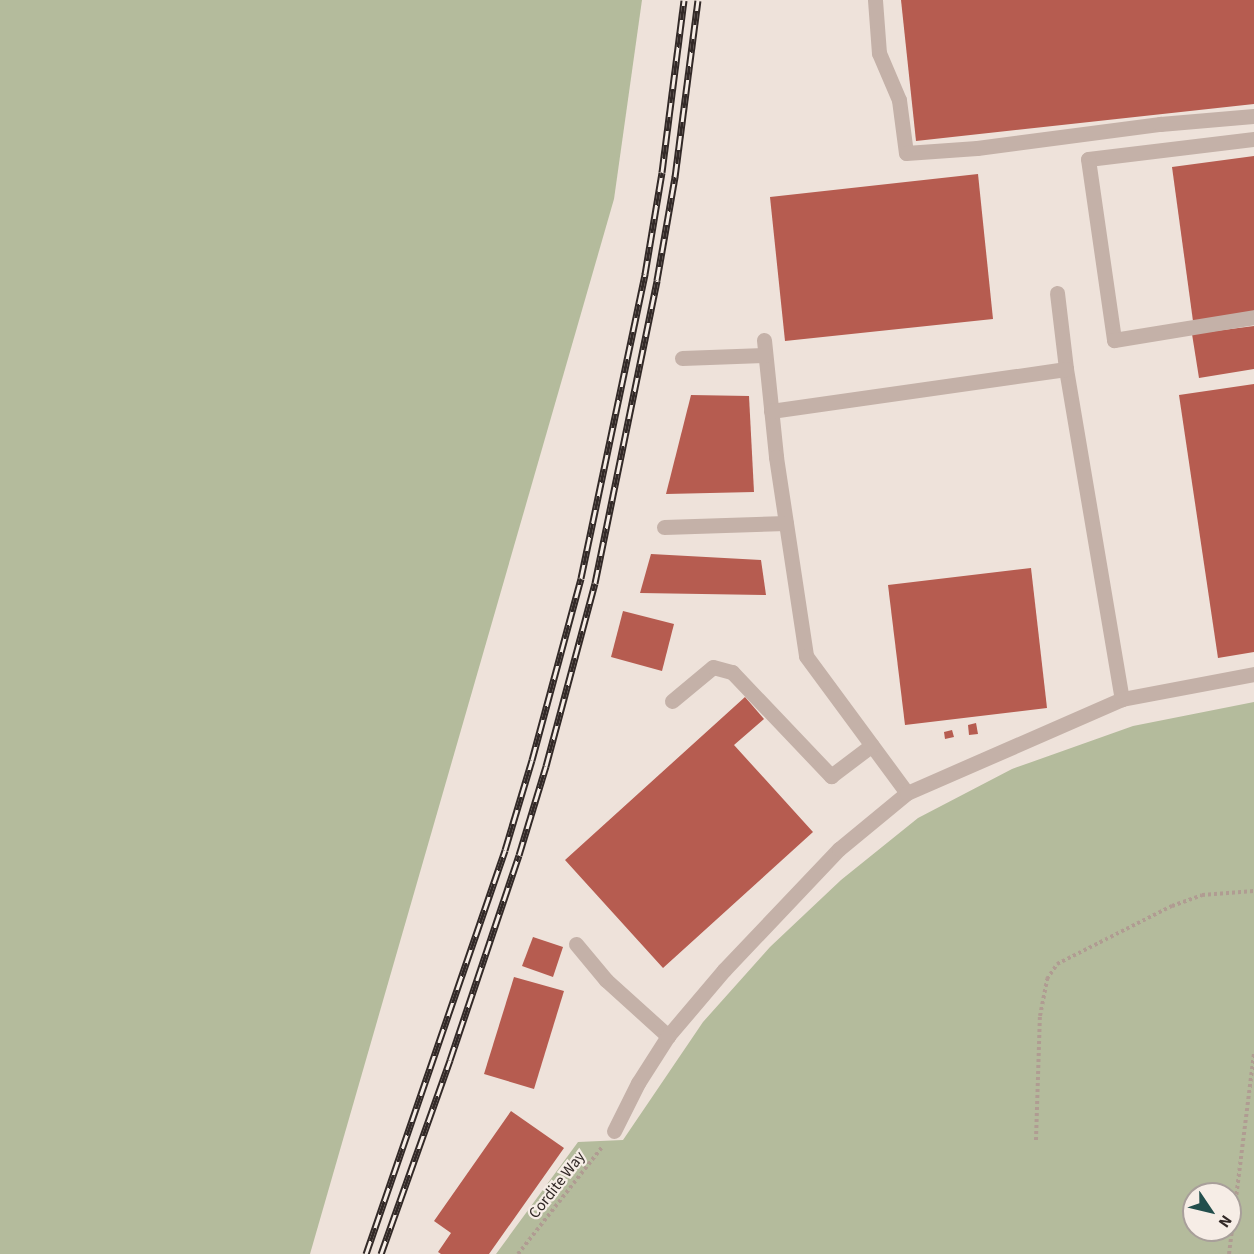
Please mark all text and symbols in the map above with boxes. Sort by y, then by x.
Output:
street label: Cordite Way [525,1147,589,1223]
north arrow [1182,1182,1242,1242]
text: N [1213,1211,1237,1232]

